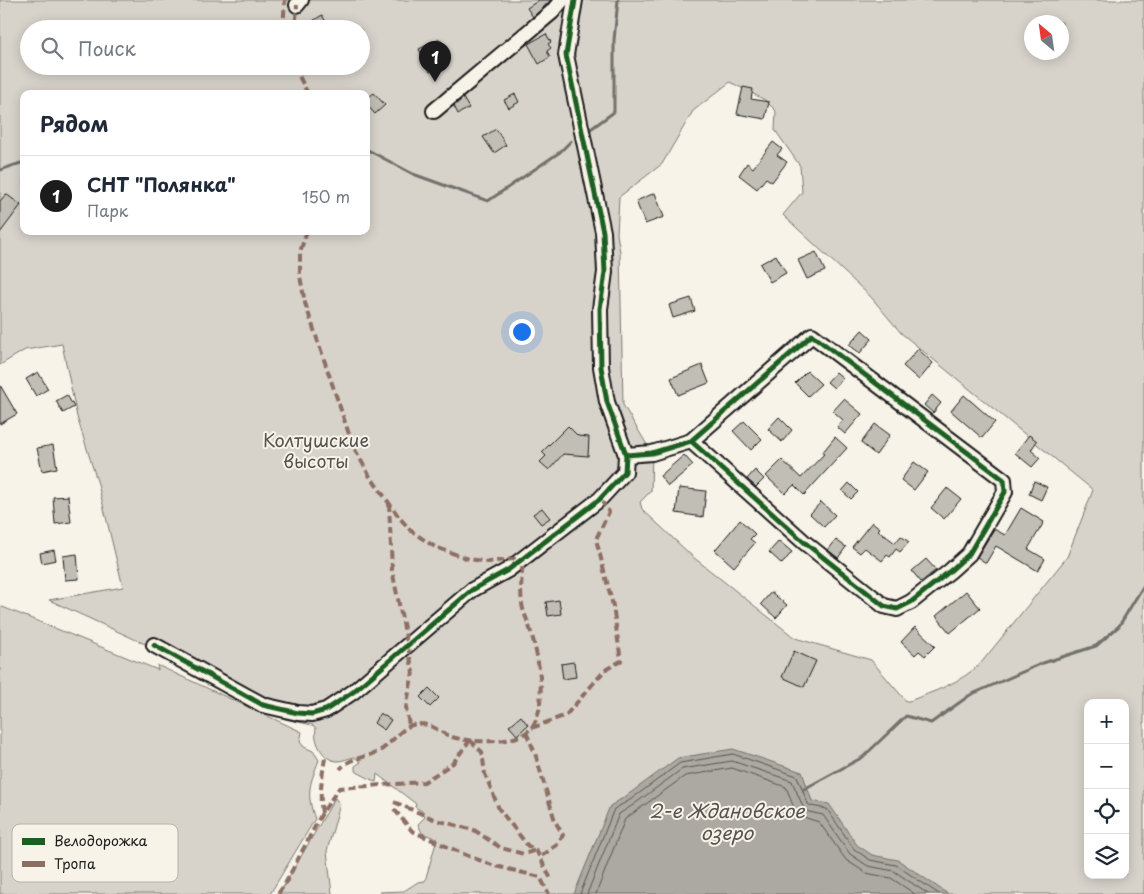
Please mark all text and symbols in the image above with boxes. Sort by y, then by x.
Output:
north arrow [1024,15,1069,60]
search box [20,20,370,75]
icon: search [38,34,66,62]
text: Поиск [78,34,136,62]
pin: 1 [419,41,451,82]
text: Рядом [40,107,108,139]
text: СНТ "Полянка" [87,170,236,198]
text: 1 [52,184,60,208]
text: 150 m [302,184,350,208]
text: Парк [87,198,128,222]
your location [509,319,535,345]
park label: Колтушские высоты [263,426,369,474]
map controls [1084,699,1129,879]
button: + [1084,699,1129,744]
button: − [1084,744,1129,789]
button: locate [1084,789,1129,834]
water label: 2-е Ждановское озеро [649,796,805,846]
legend [12,824,178,882]
text: Велодорожка [54,830,148,851]
button: layers [1084,834,1129,879]
text: Тропа [54,853,96,874]

